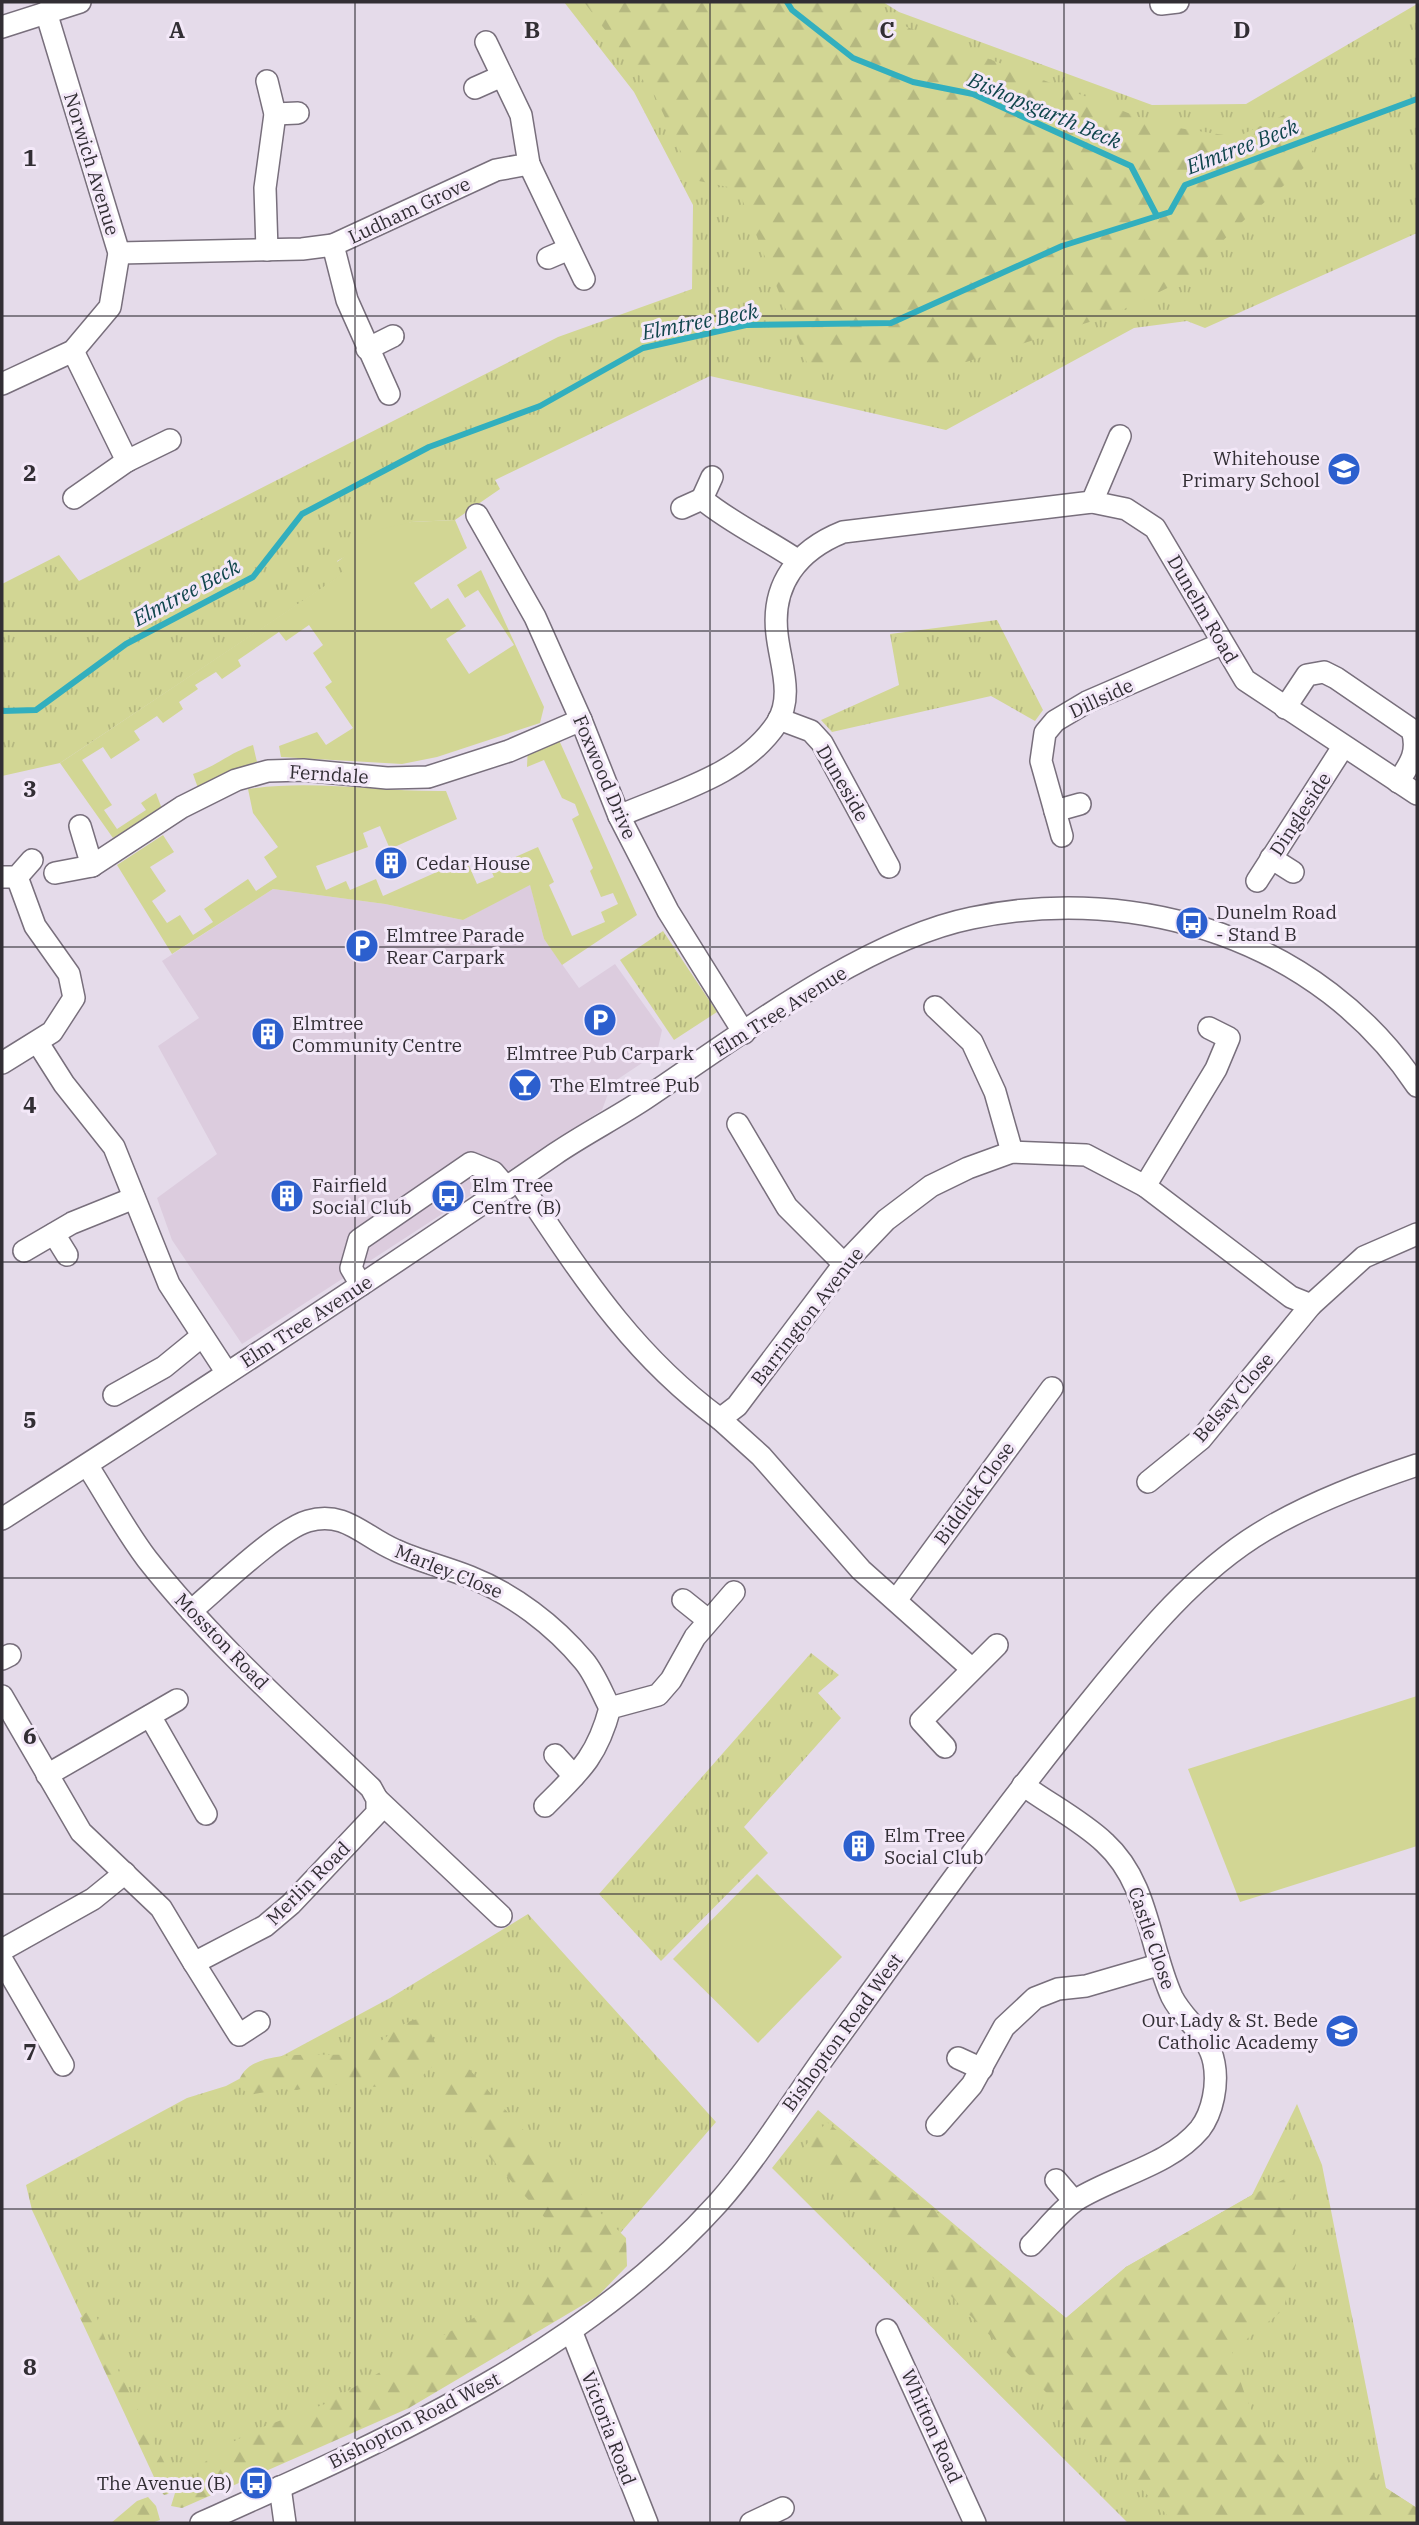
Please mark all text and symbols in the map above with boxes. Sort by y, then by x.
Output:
text: A [169,14,185,44]
text: B [524,14,540,44]
text: C [879,14,895,44]
text: D [1233,14,1251,44]
water label: Bishopsgarth Beck [963,65,1127,155]
street label: Norwich Avenue [59,90,125,238]
water label: Elmtree Beck [1181,111,1303,181]
text: 1 [23,142,37,172]
street label: Ludham Grove [344,171,474,249]
water label: Elmtree Beck [638,296,761,346]
place label: Whitehouse Primary School [1182,446,1320,492]
school or university icon: Whitehouse Primary School [1325,450,1363,488]
text: 2 [23,457,37,487]
street label: Dunelm Road [1162,551,1244,667]
water label: Elmtree Beck [126,552,245,633]
street label: Dillside [1065,673,1137,723]
street label: Foxwood Drive [568,711,642,843]
street label: Duneside [811,740,875,826]
street label: Ferndale [288,759,370,789]
street label: Dingleside [1264,768,1336,860]
text: 3 [23,773,37,803]
building icon: Cedar House [372,844,410,882]
place label: Cedar House [416,851,530,875]
place label: Dunelm Road - Stand B [1216,900,1337,946]
bus stop icon: Dunelm Road - Stand B [1173,904,1211,942]
place label: Elmtree Parade Rear Carpark [386,923,524,969]
parking icon: Elmtree Parade Rear Carpark [343,927,381,965]
street label: Elm Tree Avenue [709,960,851,1062]
parking icon: Elmtree Pub Carpark [581,1001,619,1039]
place label: Elmtree Community Centre [292,1011,462,1057]
building icon: Elmtree Community Centre [249,1015,287,1053]
place label: Elmtree Pub Carpark [506,1041,694,1065]
bar icon: The Elmtree Pub [506,1066,544,1104]
place label: The Elmtree Pub [550,1073,700,1097]
text: 4 [23,1089,37,1119]
place label: Fairfield Social Club [312,1173,412,1219]
place label: Elm Tree Centre (B) [472,1173,561,1219]
building icon: Fairfield Social Club [268,1177,306,1215]
bus stop icon: Elm Tree Centre (B) [429,1177,467,1215]
street label: Barrington Avenue [745,1242,869,1390]
street label: Elm Tree Avenue [236,1269,376,1373]
street label: Belsay Close [1188,1347,1278,1447]
text: 5 [23,1404,37,1434]
street label: Biddick Close [929,1437,1019,1549]
street label: Marley Close [392,1539,506,1603]
street label: Mosston Road [170,1588,274,1694]
text: 6 [23,1720,37,1750]
place label: Elm Tree Social Club [884,1823,984,1869]
building icon: Elm Tree Social Club [840,1827,878,1865]
street label: Merlin Road [261,1836,355,1930]
street label: Castle Close [1123,1884,1181,1992]
street label: Bishopton Road West [777,1948,908,2116]
place label: Our Lady & St. Bede Catholic Academy [1142,2008,1319,2054]
school or university icon: Our Lady & St. Bede Catholic Academy [1323,2012,1361,2050]
text: 7 [23,2036,37,2066]
text: 8 [23,2351,37,2381]
street label: Whitton Road [896,2365,968,2487]
street label: Bishopton Road West [324,2366,504,2474]
street label: Victoria Road [576,2368,642,2488]
bus stop icon: The Avenue (B) [237,2464,275,2502]
place label: The Avenue (B) [97,2471,232,2495]

